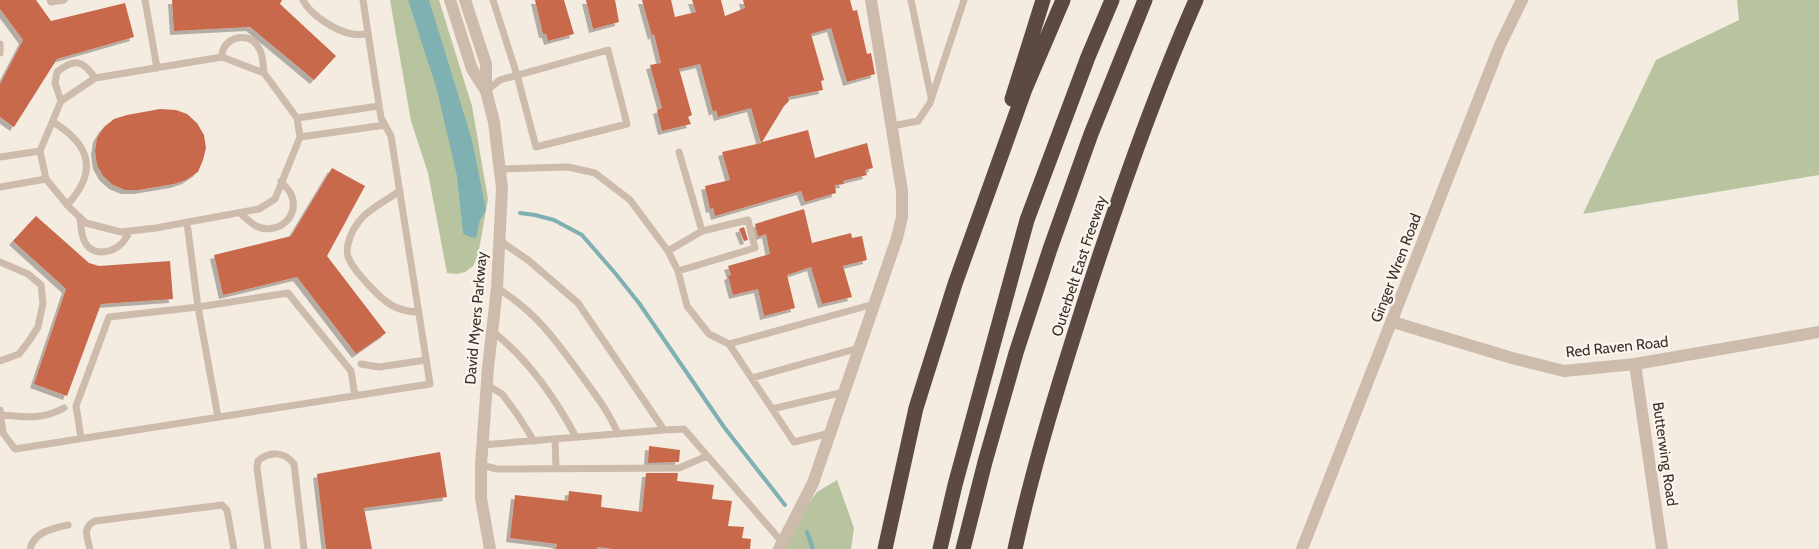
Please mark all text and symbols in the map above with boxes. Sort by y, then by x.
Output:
street label: Outerbelt East Freeway [1048,193,1110,339]
street label: Ginger Wren Road [1367,211,1425,325]
street label: David Myers Parkway [461,250,491,385]
street label: Red Raven Road [1565,333,1669,361]
street label: Butterwing Road [1649,401,1681,507]

